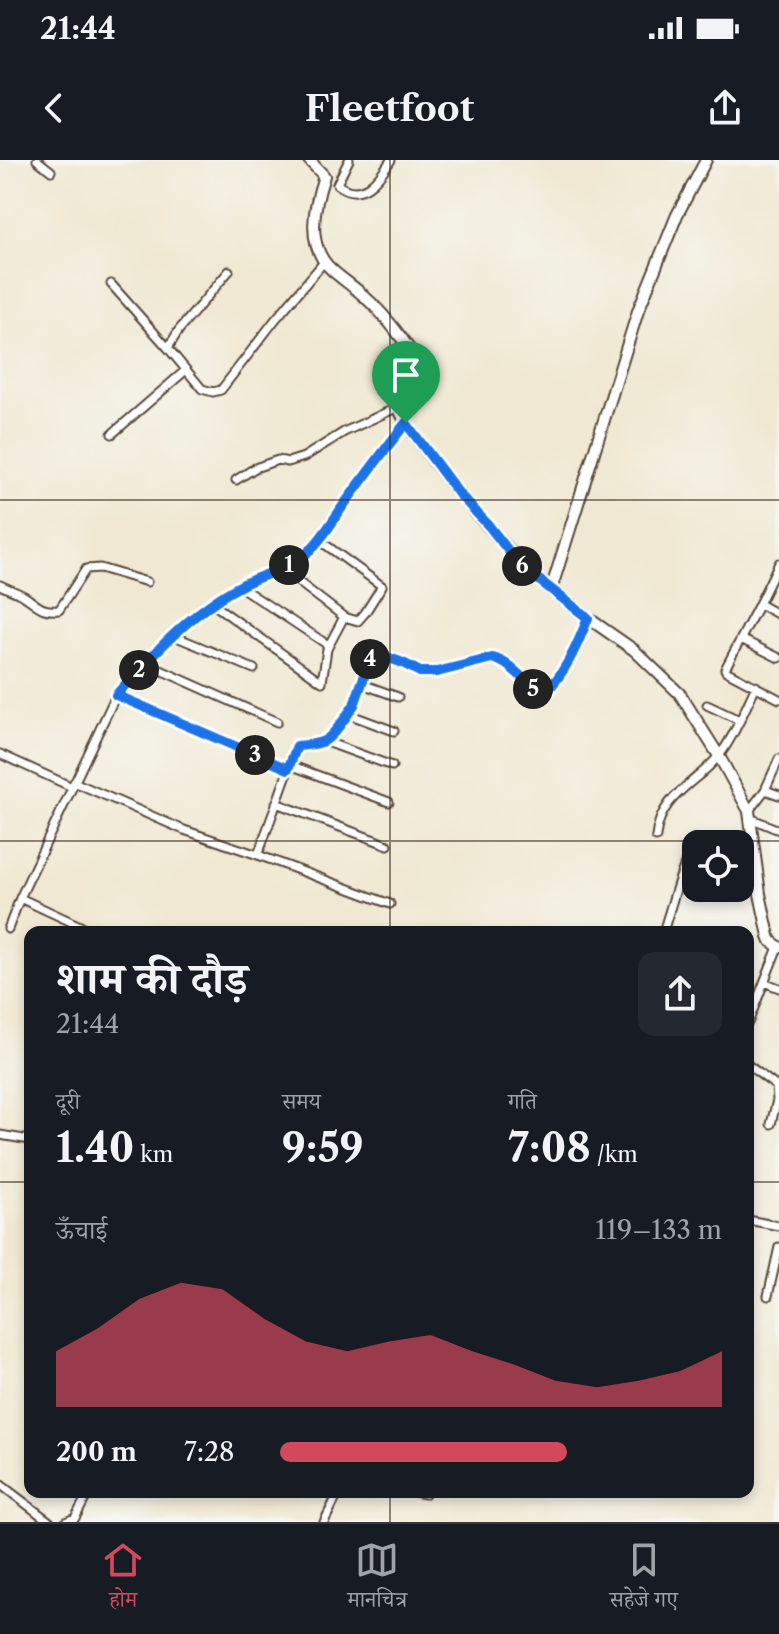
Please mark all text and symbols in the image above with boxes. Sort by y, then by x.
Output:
text: 21:44 [40,10,116,47]
icon: back [32,86,76,130]
text: Fleetfoot [305,86,474,130]
icon: share [703,86,747,130]
pin [372,341,440,423]
icon: arrive [384,353,428,397]
pin: 1 [269,545,309,585]
pin: 6 [502,546,542,586]
text: 1 [284,551,294,578]
text: 6 [515,552,529,579]
pin: 4 [350,639,390,679]
text: 4 [363,645,377,672]
pin: 2 [119,650,159,690]
text: 2 [133,656,146,683]
pin: 5 [513,669,553,709]
text: 5 [527,675,539,702]
pin: 3 [235,735,275,775]
text: 3 [249,741,261,768]
map controls [682,830,754,902]
button: locate [682,830,754,902]
text: शाम की दौड़ [56,951,248,1005]
button: share [638,952,722,1036]
text: 21:44 [56,1008,119,1040]
text: दूरी [56,1088,80,1115]
text: समय [282,1088,321,1115]
text: गति [508,1088,537,1115]
text: 1.40 [56,1123,134,1172]
text: 9:59 [282,1123,364,1172]
text: 7:08 [508,1123,591,1172]
text: km [134,1141,173,1168]
text: /km [591,1141,638,1168]
text: ऊँचाई [56,1214,107,1246]
text: 119–133 m [595,1214,722,1246]
text: 200 m [56,1436,137,1468]
text: 7:28 [184,1436,234,1468]
tab: होम [101,1538,145,1621]
tab: मानचित्र [347,1538,407,1621]
tab: सहेजे गए [609,1538,678,1621]

